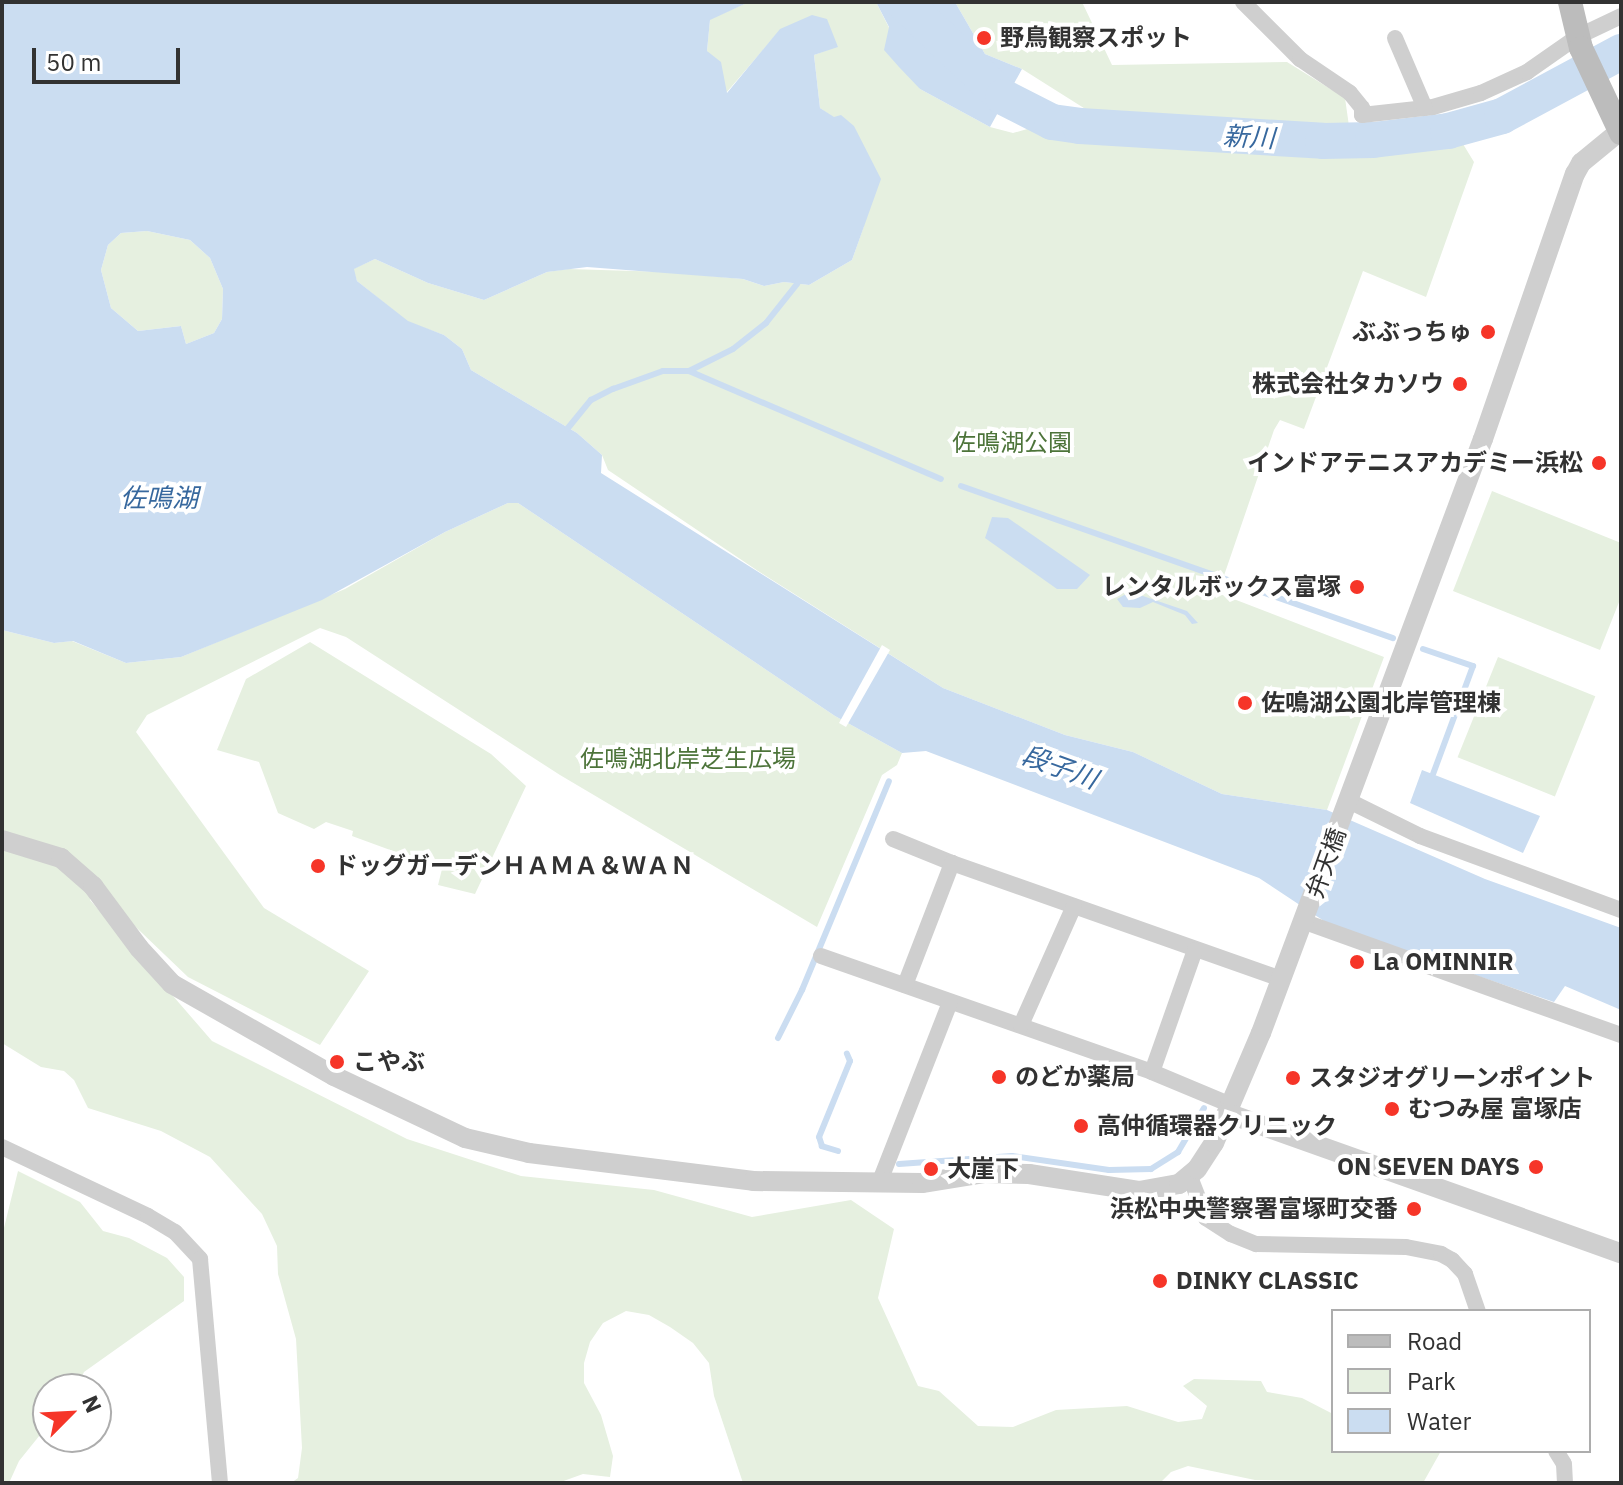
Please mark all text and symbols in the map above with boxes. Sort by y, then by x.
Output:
place label: 野鳥観察スポット [1000,24,1192,52]
marker: 野鳥観察スポット [975,29,993,47]
scale bar [36,32,184,82]
text: 50 m [46,46,101,78]
water label: 新川 [1222,120,1276,154]
place label: ぶぶっちゅ [1352,318,1472,346]
marker: ぶぶっちゅ [1479,323,1497,341]
place label: 株式会社タカソウ [1252,370,1444,398]
marker: 株式会社タカソウ [1451,375,1469,393]
park label: 佐鳴湖公園 [952,429,1072,457]
place label: インドアテニスアカデミー浜松 [1247,449,1583,477]
marker: インドアテニスアカデミー浜松 [1590,454,1608,472]
water label: 佐鳴湖 [120,482,198,514]
place label: レンタルボックス富塚 [1101,573,1341,601]
marker: レンタルボックス富塚 [1348,578,1366,596]
place label: 佐鳴湖公園北岸管理棟 [1261,689,1501,717]
marker: 佐鳴湖公園北岸管理棟 [1236,694,1254,712]
water label: 段子川 [1018,739,1102,795]
park label: 佐鳴湖北岸芝生広場 [580,745,796,773]
street label: 弁天橋 [1300,824,1352,902]
place label: ドッグガーデンＨＡＭＡ＆ＷＡＮ [334,852,694,880]
marker: ドッグガーデンＨＡＭＡ＆ＷＡＮ [309,857,327,875]
place label: La OMINNIR [1373,948,1514,976]
marker: La OMINNIR [1348,953,1366,971]
place label: こやぶ [353,1048,425,1076]
marker: こやぶ [328,1053,346,1071]
place label: のどか薬局 [1015,1063,1135,1091]
place label: スタジオグリーンポイント [1309,1064,1597,1092]
marker: のどか薬局 [990,1068,1008,1086]
marker: スタジオグリーンポイント [1284,1069,1302,1087]
place label: むつみ屋 富塚店 [1408,1095,1582,1123]
marker: むつみ屋 富塚店 [1383,1100,1401,1118]
place label: 高仲循環器クリニック [1097,1112,1337,1140]
marker: 高仲循環器クリニック [1072,1117,1090,1135]
place label: ON SEVEN DAYS [1337,1153,1520,1181]
place label: 大崖下 [947,1155,1019,1183]
marker: ON SEVEN DAYS [1527,1158,1545,1176]
marker: 大崖下 [922,1160,940,1178]
place label: 浜松中央警察署富塚町交番 [1110,1195,1398,1223]
marker: 浜松中央警察署富塚町交番 [1405,1200,1423,1218]
place label: DINKY CLASSIC [1176,1267,1359,1295]
marker: DINKY CLASSIC [1151,1272,1169,1290]
legend [1331,1309,1591,1453]
text: Road [1407,1325,1462,1357]
text: Park [1407,1365,1456,1397]
north arrow [32,1373,112,1453]
text: N [76,1391,109,1417]
text: Water [1407,1405,1471,1437]

